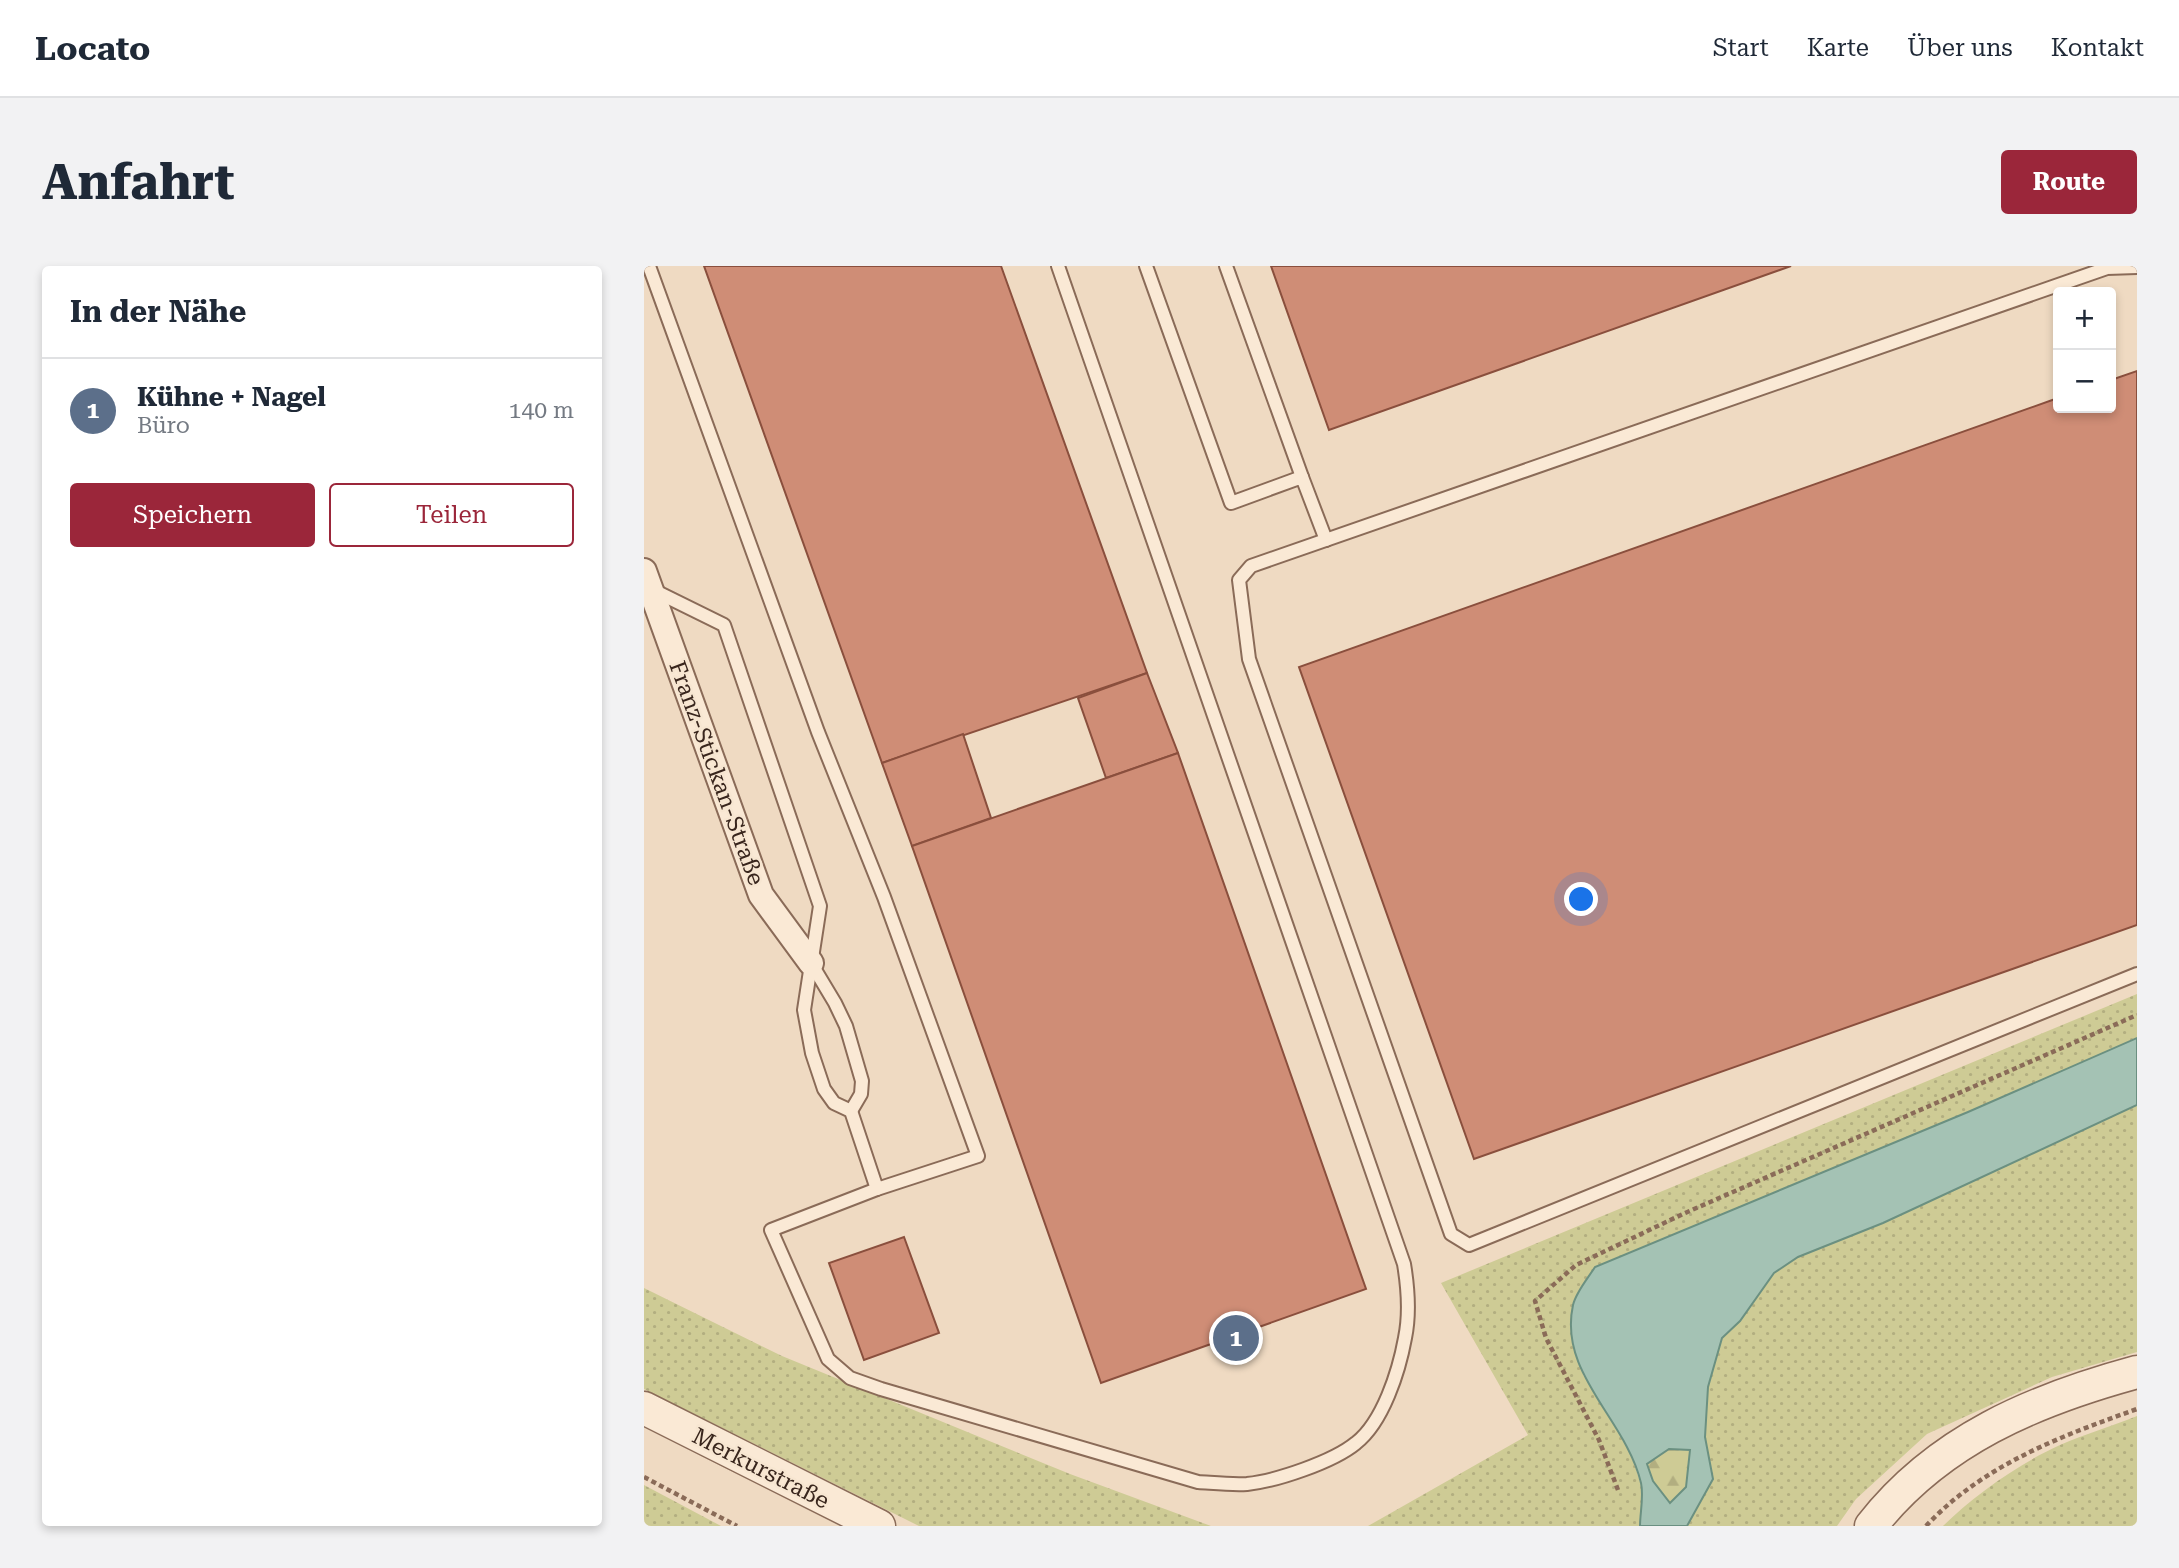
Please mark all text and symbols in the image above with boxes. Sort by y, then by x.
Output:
text: Locato [35,29,150,68]
text: Start [1713,34,1769,62]
text: Karte [1807,34,1869,62]
text: Über uns [1907,34,2013,62]
text: Kontakt [2051,34,2144,62]
button: Route [2001,150,2137,214]
text: Anfahrt [42,154,235,211]
map controls [2053,287,2116,413]
button: + [2053,287,2116,350]
text: In der Nähe [70,294,246,329]
button: − [2053,350,2116,413]
text: Kühne + Nagel [137,382,326,412]
text: 1 [87,397,99,424]
text: 140 m [509,397,574,424]
text: Büro [137,412,190,439]
button: Speichern [70,483,315,547]
button: Teilen [329,483,574,547]
street label: Franz-Stickan-Straße [663,657,770,889]
your location [1564,882,1598,916]
pin: 1 [1213,1312,1259,1364]
street label: Merkurstraße [688,1422,834,1515]

